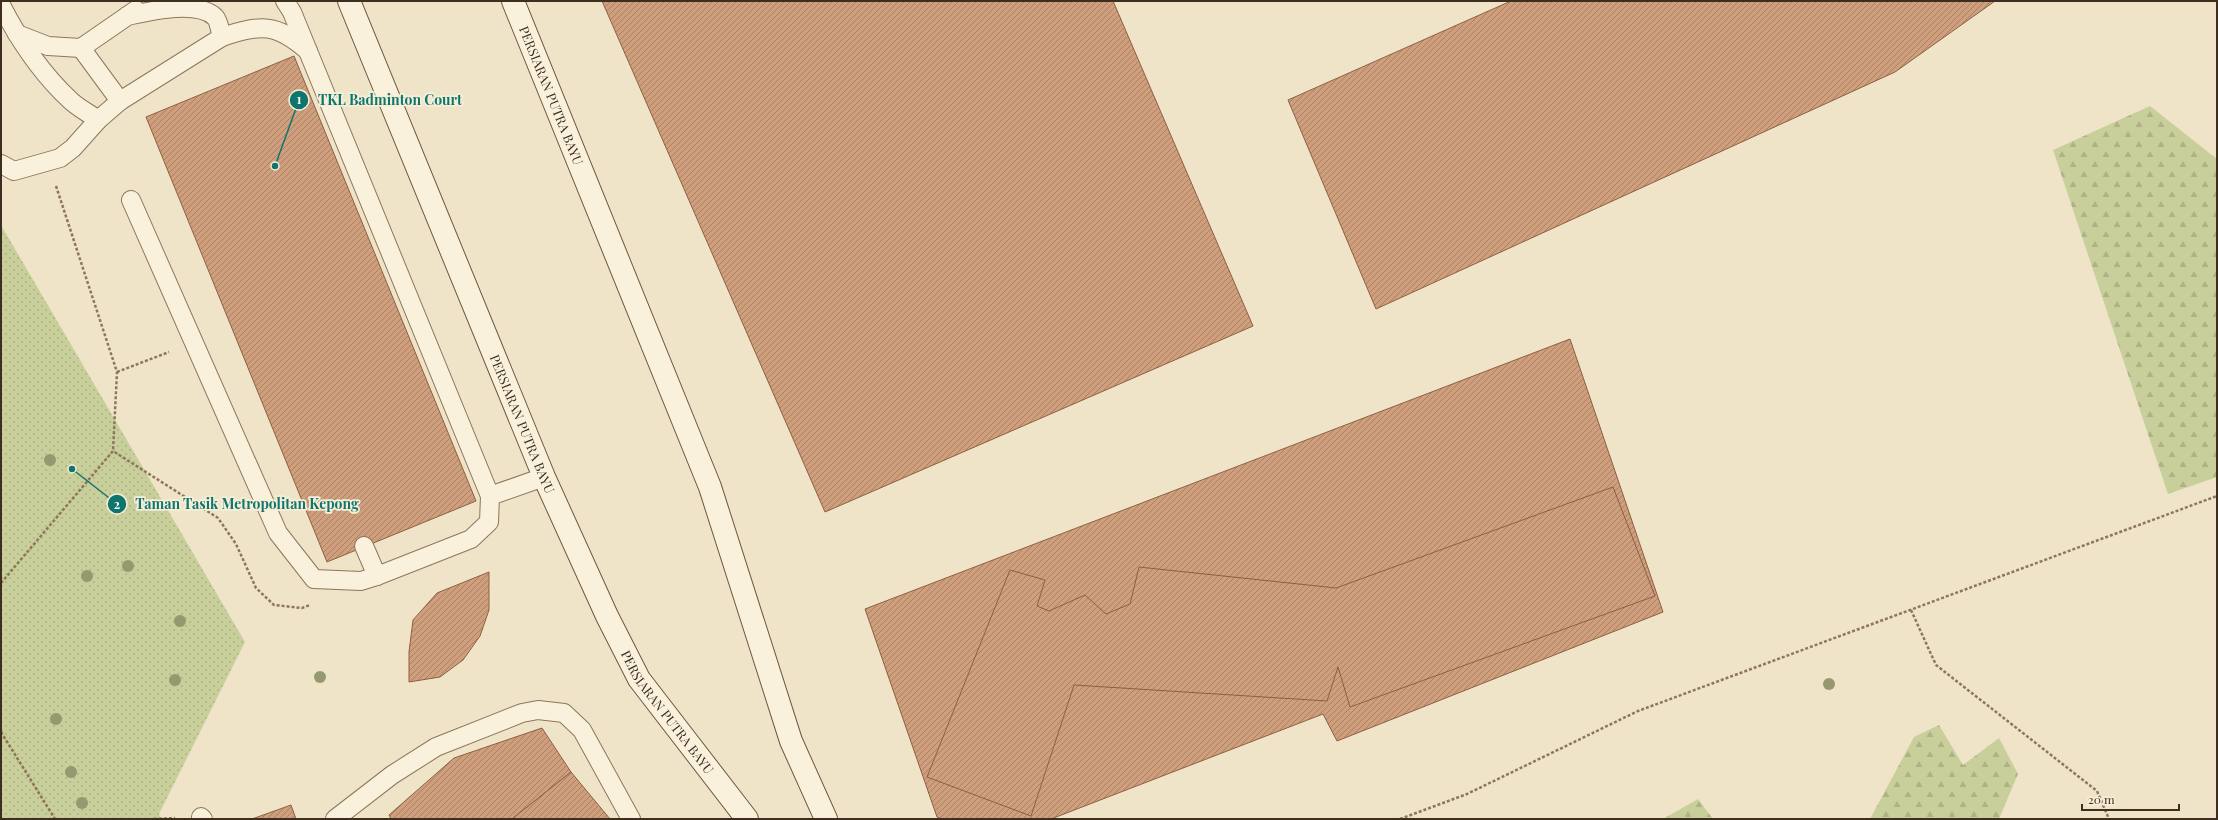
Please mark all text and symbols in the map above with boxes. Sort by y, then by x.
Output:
street label: PERSIARAN PUTRA BAYU [516,23,588,168]
callout: TKL Badminton Court [289,87,470,113]
text: TKL Badminton Court [318,90,462,109]
text: 1 [297,91,302,107]
street label: PERSIARAN PUTRA BAYU [487,352,559,496]
callout: Taman Tasik Metropolitan Kepong [107,491,367,517]
text: Taman Tasik Metropolitan Kepong [135,494,359,513]
text: 2 [114,496,120,512]
street label: PERSIARAN PUTRA BAYU [618,647,718,777]
scale bar [2082,786,2179,812]
text: 20 m [2088,791,2115,807]

